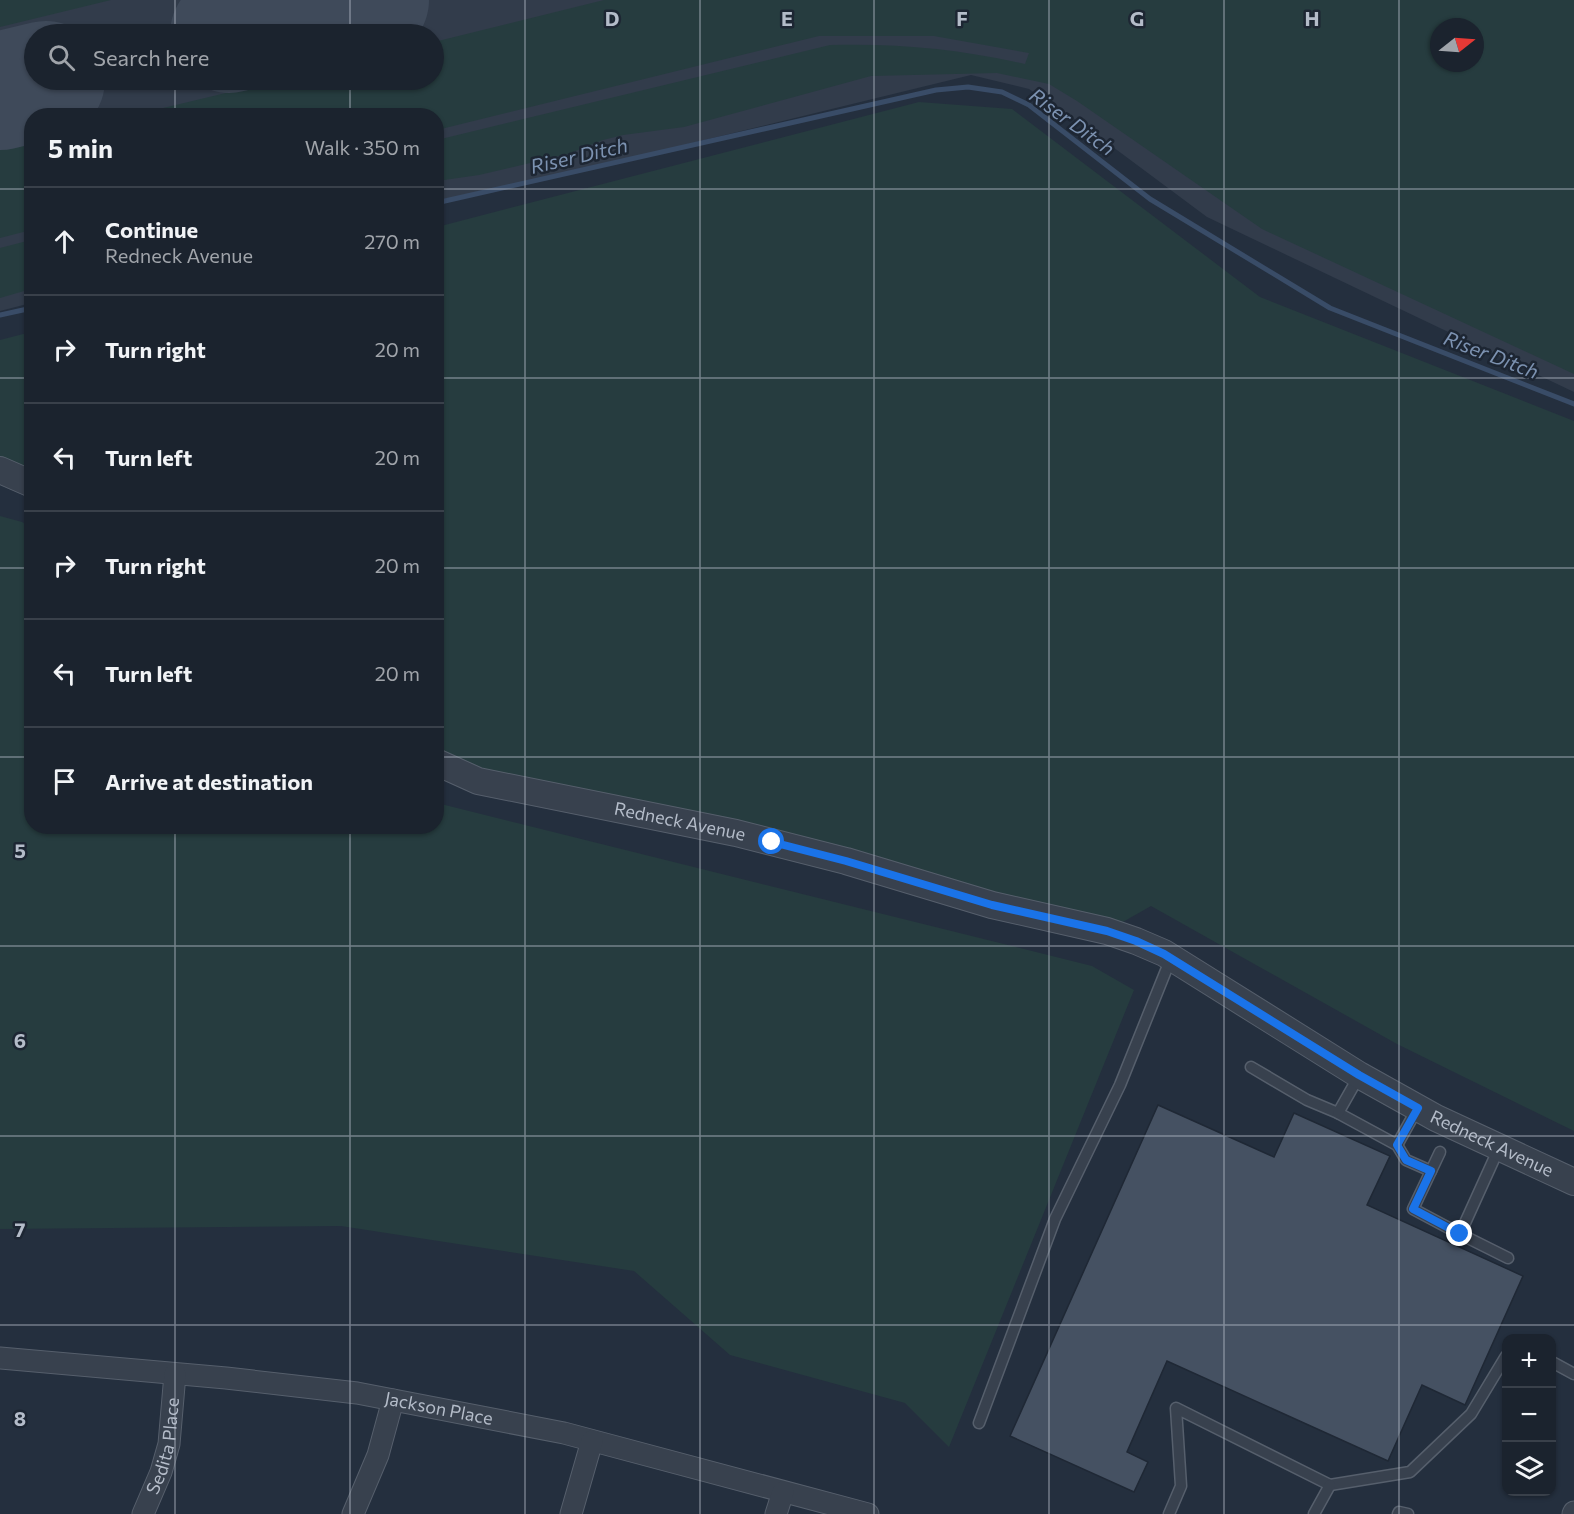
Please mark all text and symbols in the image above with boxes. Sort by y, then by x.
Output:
text: D [605,6,619,30]
text: E [781,6,793,30]
text: F [956,6,968,30]
text: G [1130,6,1144,30]
text: H [1305,6,1320,30]
north arrow [1430,18,1484,72]
search box [24,24,444,90]
icon: search [45,41,78,74]
text: Search here [93,44,209,71]
water label: Riser Ditch [1025,82,1120,160]
text: 5 min [48,132,113,163]
water label: Riser Ditch [528,132,630,178]
text: Walk · 350 m [305,135,420,159]
text: Continue [105,216,198,243]
icon: ahead [48,225,81,258]
text: 270 m [364,229,420,253]
text: Redneck Avenue [105,243,253,267]
water label: Riser Ditch [1441,325,1542,383]
icon: right [48,333,81,366]
text: Turn right [105,336,206,363]
text: 20 m [375,337,420,361]
icon: left [48,441,81,474]
text: Turn left [105,444,192,471]
text: 20 m [375,445,420,469]
icon: right [48,549,81,582]
text: Turn right [105,552,206,579]
text: 20 m [375,553,420,577]
icon: left [48,657,81,690]
text: Turn left [105,660,192,687]
text: 20 m [375,661,420,685]
icon: arrive [48,765,81,798]
text: Arrive at destination [105,768,313,795]
street label: Redneck Avenue [612,797,748,845]
route start [758,828,784,854]
text: 5 [14,838,26,862]
text: 6 [14,1028,26,1052]
street label: Redneck Avenue [1427,1105,1557,1181]
text: 7 [15,1217,26,1241]
route end [1446,1220,1472,1246]
map controls [1502,1334,1556,1496]
button: + [1502,1334,1556,1388]
street label: Jackson Place [383,1387,495,1429]
button: − [1502,1388,1556,1442]
street label: Sedita Place [141,1396,183,1497]
text: 8 [14,1406,26,1430]
button: layers [1502,1442,1556,1496]

